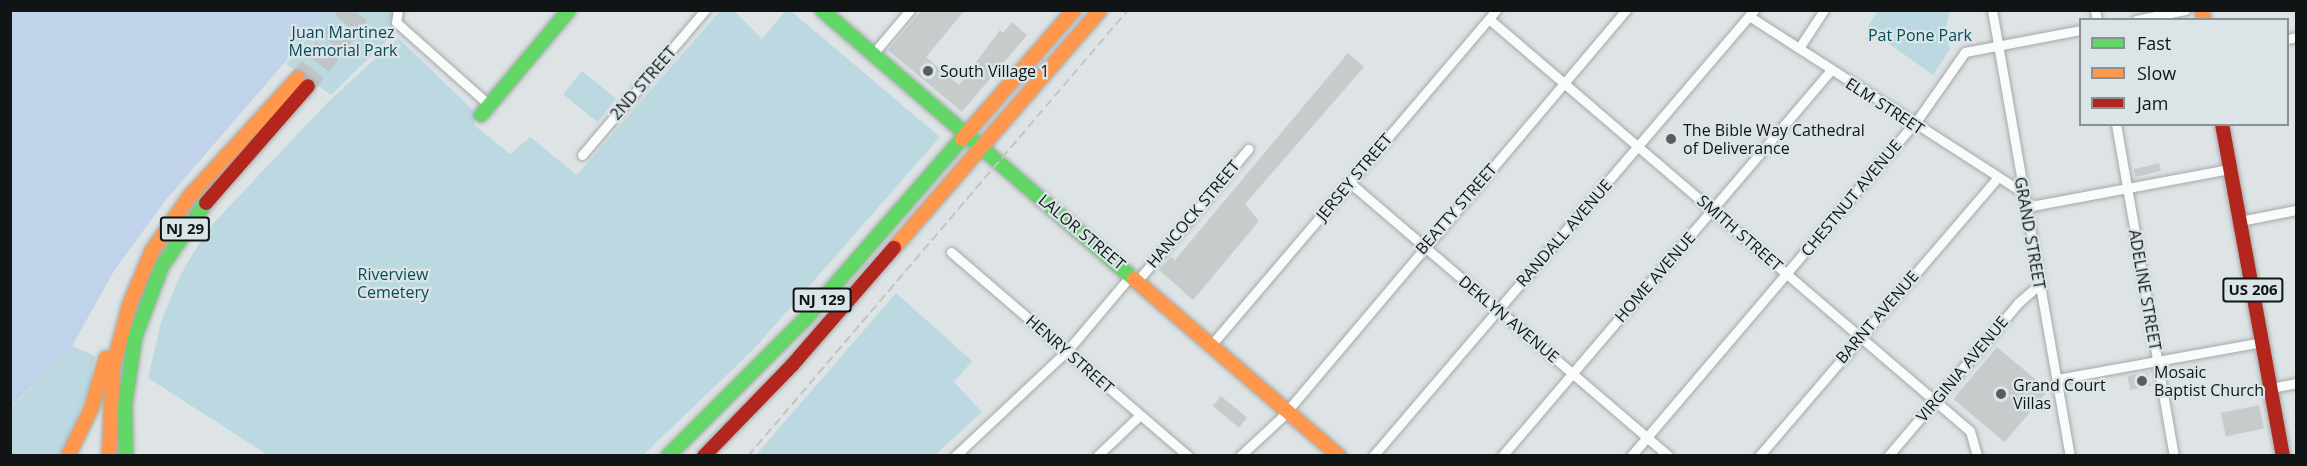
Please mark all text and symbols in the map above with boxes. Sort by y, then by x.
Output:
legend [2079,18,2289,126]
park label: Juan Martinez Memorial Park [289,22,397,60]
park label: Pat Pone Park [1868,25,1972,45]
text: Fast [2137,31,2171,55]
street label: 2ND STREET [606,42,680,124]
place label: South Village 1 [940,61,1049,81]
text: Slow [2137,61,2176,85]
marker: South Village 1 [921,64,935,78]
street label: ELM STREET [1842,73,1928,139]
text: Jam [2137,91,2169,115]
place label: The Bible Way Cathedral of Deliverance [1683,120,1865,158]
street label: JERSEY STREET [1312,130,1396,224]
marker: The Bible Way Cathedral of Deliverance [1664,132,1678,146]
street label: CHESTNUT AVENUE [1797,136,1905,260]
street label: HANCOCK STREET [1142,156,1244,272]
street label: BEATTY STREET [1411,160,1501,258]
street label: RANDALL AVENUE [1512,175,1616,291]
street label: GRAND STREET [2011,175,2049,291]
street label: LALOR STREET [1035,190,1129,274]
street label: SMITH STREET [1694,191,1786,275]
road number: NJ 29 [160,217,210,241]
street label: HOME AVENUE [1611,228,1699,326]
street label: ADELINE STREET [2125,228,2165,352]
park label: Riverview Cemetery [357,264,429,302]
street label: BARNT AVENUE [1832,267,1922,367]
street label: DEKLYN AVENUE [1455,271,1563,367]
road number: US 206 [2222,278,2284,302]
road number: NJ 129 [792,288,852,312]
street label: HENRY STREET [1022,311,1118,397]
street label: VIRGINIA AVENUE [1912,312,2012,426]
place label: Mosaic Baptist Church [2154,362,2264,400]
marker: Mosaic Baptist Church [2135,374,2149,388]
place label: Grand Court Villas [2013,375,2106,413]
marker: Grand Court Villas [1994,387,2008,401]

